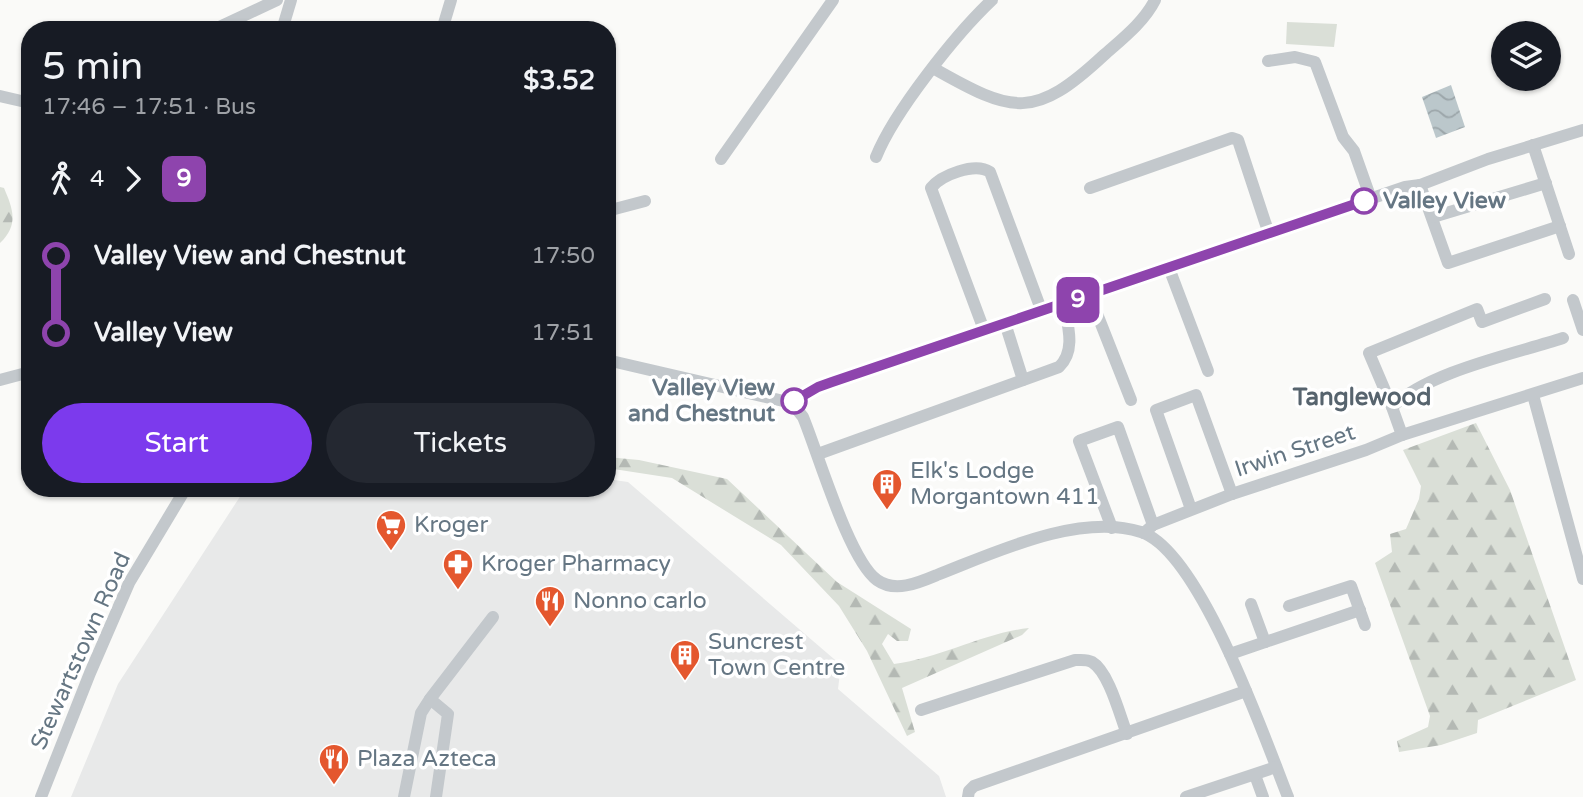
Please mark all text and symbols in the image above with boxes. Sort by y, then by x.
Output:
map controls [1491,21,1561,91]
button: layers [1491,21,1561,91]
text: 5 min [42,44,143,90]
text: $3.52 [523,65,595,96]
text: 17:46 – 17:51 · Bus [42,93,256,121]
icon: walk [42,160,80,198]
icon: forward [114,160,152,198]
text: 9 [176,164,192,193]
text: 4 [90,165,104,193]
place label: Valley View [1383,187,1506,215]
marker: Valley View [1351,188,1377,214]
text: Valley View and Chestnut [94,240,406,271]
text: 17:50 [531,242,595,270]
line badge: 9 [1055,277,1101,323]
text: 9 [1070,285,1086,314]
text: Valley View [94,317,233,348]
text: 17:51 [531,319,595,347]
place label: Valley View and Chestnut [628,374,775,428]
district label: Tanglewood [1292,383,1431,412]
marker: Valley View and Chestnut [781,388,807,414]
button: Start [42,403,312,483]
button: Tickets [326,403,595,483]
street label: Irwin Street [1231,418,1359,484]
place label: Elk's Lodge Morgantown 411 [910,457,1100,511]
building icon: Elk's Lodge Morgantown 411 [870,467,904,511]
supermarket icon: Kroger [374,508,408,552]
place label: Kroger [414,511,488,539]
pharmacy icon: Kroger Pharmacy [441,547,475,591]
street label: Stewartstown Road [25,548,137,754]
place label: Kroger Pharmacy [481,550,671,578]
restaurant icon: Nonno carlo [533,584,567,628]
place label: Nonno carlo [573,587,707,615]
place label: Suncrest Town Centre [708,628,845,682]
building icon: Suncrest Town Centre [668,638,702,682]
restaurant icon: Plaza Azteca [317,742,351,786]
place label: Plaza Azteca [357,745,497,773]

